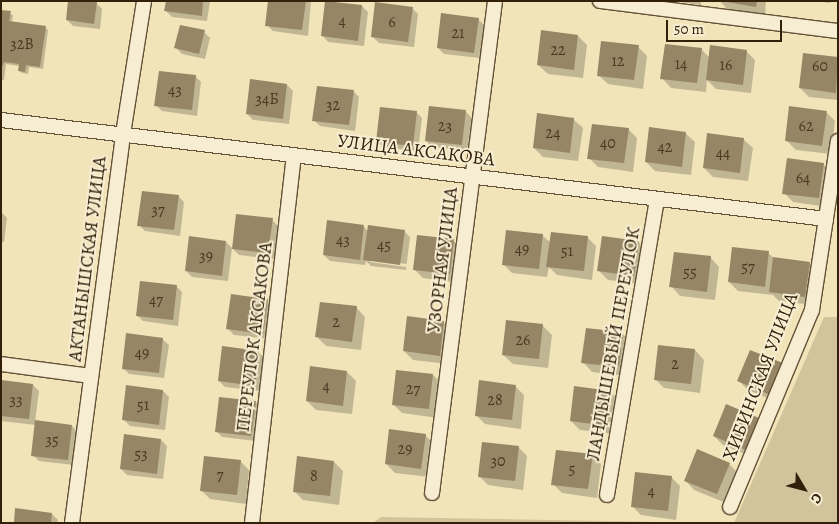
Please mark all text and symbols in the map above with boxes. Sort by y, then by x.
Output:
scale bar [669,10,785,42]
house number: 4 [338,11,346,31]
house number: 6 [388,12,396,32]
text: 50 m [674,19,704,39]
house number: 21 [451,23,465,43]
house number: 32В [10,34,34,54]
house number: 22 [550,40,566,60]
house number: 12 [611,51,625,71]
house number: 14 [675,54,687,74]
house number: 16 [720,55,732,75]
house number: 60 [812,56,828,76]
house number: 43 [168,80,182,100]
house number: 34Б [255,89,279,109]
house number: 32 [326,95,340,115]
house number: 23 [438,116,452,136]
house number: 62 [799,116,813,136]
house number: 24 [546,123,560,143]
street label: УЛИЦА АКСАКОВА [336,130,496,172]
house number: 40 [600,133,616,153]
house number: 42 [658,137,672,157]
house number: 44 [716,143,730,163]
street label: АКТАНЫШСКАЯ УЛИЦА [64,155,112,363]
house number: 64 [796,168,810,188]
street label: УЗОРНАЯ УЛИЦА [423,186,463,334]
house number: 37 [151,200,165,220]
street label: ЛАНДЫШЕВЫЙ ПЕРЕУЛОК [582,225,646,463]
house number: 43 [336,230,350,250]
house number: 45 [377,235,391,255]
house number: 49 [515,239,529,259]
street label: ПЕРЕУЛОК АКСАКОВА [232,241,278,433]
house number: 51 [561,241,573,261]
house number: 39 [199,246,213,266]
house number: 57 [741,257,755,277]
house number: 55 [683,262,697,282]
house number: 47 [149,290,163,310]
street label: ХИБИНСКАЯ УЛИЦА [718,290,804,464]
house number: 2 [332,312,340,332]
house number: 26 [516,330,530,350]
house number: 49 [135,343,149,363]
house number: 2 [671,354,679,374]
house number: 4 [322,376,330,396]
house number: 27 [406,379,420,399]
house number: 33 [9,390,23,410]
house number: 28 [487,390,503,410]
house number: 51 [137,395,149,415]
house number: 35 [45,430,59,450]
house number: 29 [398,439,412,459]
house number: 53 [134,444,148,464]
house number: 30 [490,451,506,471]
house number: 5 [569,459,575,479]
north arrow [779,464,829,514]
house number: 7 [217,465,223,485]
house number: 8 [310,466,318,486]
house number: 4 [647,481,655,501]
text: С [806,489,827,507]

